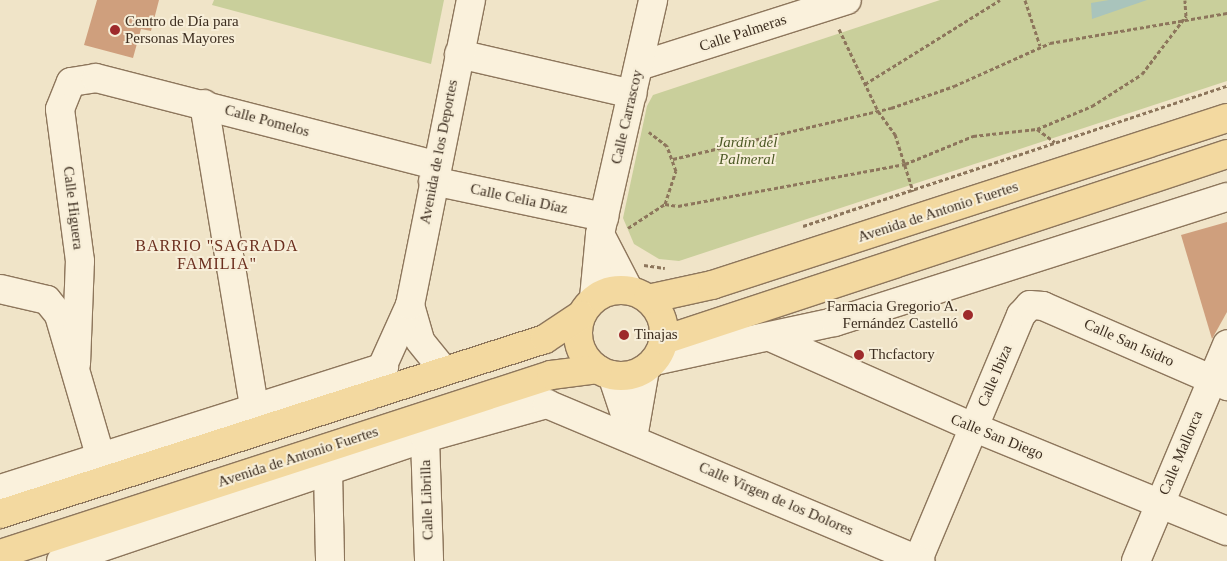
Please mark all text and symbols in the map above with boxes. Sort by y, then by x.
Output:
street label: Calle Palmeras [697,10,789,56]
place label: Centro de Día para Personas Mayores [125,12,239,47]
marker: Centro de Día para Personas Mayores [109,24,121,36]
street label: Calle Carrascoy [607,68,647,166]
street label: Avenida de los Deportes [416,78,462,226]
street label: Calle Pomelos [223,101,311,141]
park label: Jardín del Palmeral [717,133,777,168]
street label: Calle Higuera [59,165,87,251]
street label: Avenida de Antonio Fuertes [855,177,1021,247]
street label: Calle Celia Díaz [469,180,569,218]
district label: BARRIO "SAGRADA FAMILIA" [133,236,301,274]
place label: Farmacia Gregorio A. Fernández Castelló [826,297,958,332]
marker: Farmacia Gregorio A. Fernández Castelló [962,309,974,321]
street label: Calle San Isidro [1081,315,1177,371]
place label: Tinajas [634,326,678,344]
marker: Tinajas [618,329,630,341]
street label: Calle Ibiza [974,342,1016,410]
place label: Thcfactory [869,346,935,364]
marker: Thcfactory [853,349,865,361]
street label: Calle Mallorca [1155,408,1207,498]
street label: Calle San Diego [948,410,1046,464]
street label: Avenida de Antonio Fuertes [215,422,381,492]
street label: Calle Virgen de los Dolores [696,458,856,540]
street label: Calle Librilla [417,460,437,540]

